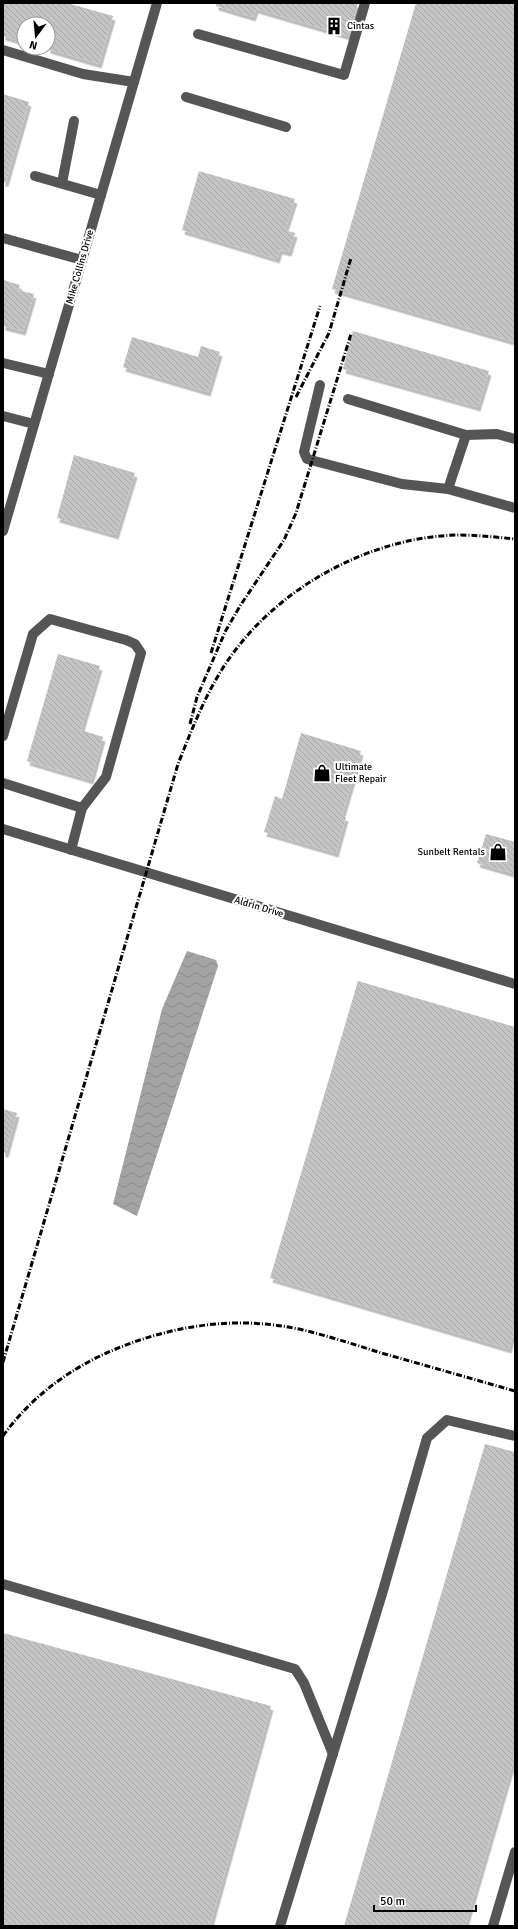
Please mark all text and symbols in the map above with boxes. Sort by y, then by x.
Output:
north arrow [16,16,56,56]
building icon: Cintas [324,16,344,36]
place label: Cintas [347,20,375,32]
text: N [28,38,39,52]
street label: Mike Collins Drive [64,228,96,306]
place label: Ultimate Fleet Repair [335,761,387,785]
shop icon: Ultimate Fleet Repair [312,763,332,783]
shop icon: Sunbelt Rentals [488,842,508,862]
place label: Sunbelt Rentals [418,846,486,858]
street label: Aldrin Drive [233,894,285,920]
scale bar [374,1887,476,1913]
text: 50 m [380,1894,405,1909]

